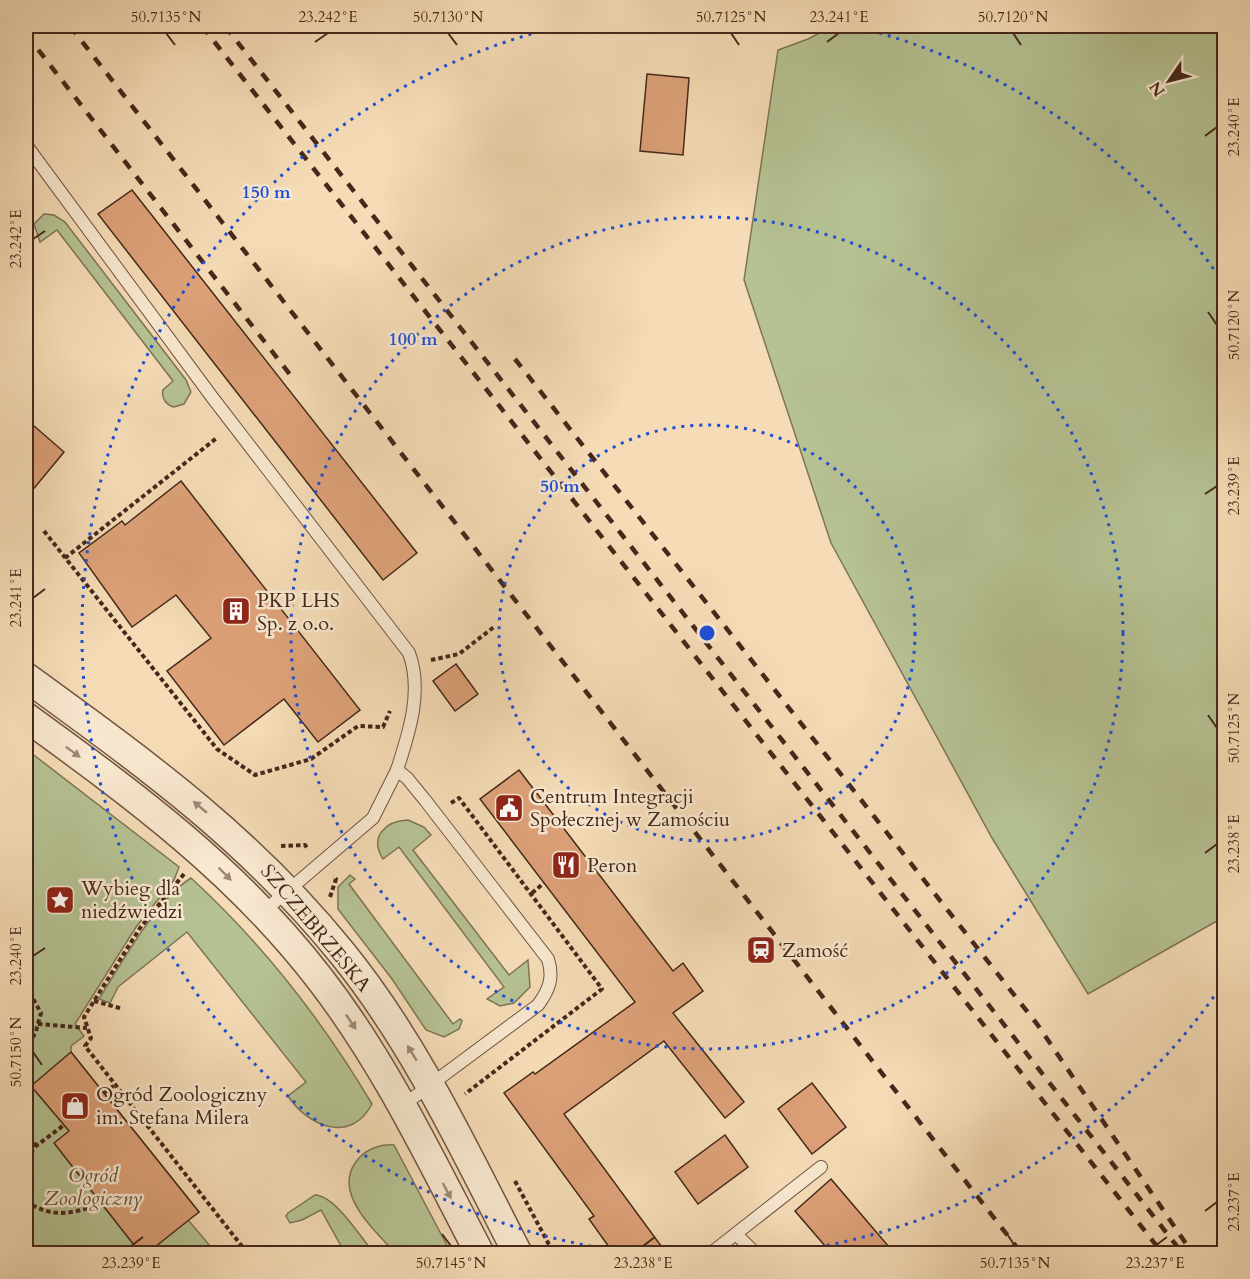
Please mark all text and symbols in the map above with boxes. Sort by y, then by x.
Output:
text: 50.7135°N [131,7,201,27]
text: 23.242°E [298,7,358,27]
text: 50.7130°N [413,7,483,27]
text: 50.7125°N [696,7,766,27]
text: 23.241°E [809,7,869,27]
text: 50.7120°N [978,7,1048,27]
north arrow [1139,51,1199,111]
text: N [1144,77,1171,101]
text: 23.240°E [1224,97,1244,157]
text: 150 m [241,180,291,205]
text: 23.242°E [6,209,26,269]
text: 50.7120°N [1224,290,1244,360]
text: 100 m [388,327,438,352]
text: 23.239°E [1224,456,1244,516]
text: 50 m [540,474,580,499]
text: 23.241°E [6,568,26,628]
place label: PKP LHS Sp. z o.o. [257,587,340,637]
building icon: PKP LHS Sp. z o.o. [220,595,252,627]
centre of rings [697,623,717,643]
text: 50.7125°N [1224,693,1244,763]
one-way arrow [65,745,80,757]
place label: Centrum Integracji Społecznej w Zamościu [530,783,730,833]
public building icon: Centrum Integracji Społecznej w Zamościu [493,792,525,824]
one-way arrow [193,801,208,814]
text: 23.238°E [1224,814,1244,874]
restaurant icon: Peron [550,849,582,881]
place label: Peron [587,852,638,879]
street label: SZCZEBRZESKA [254,858,378,998]
one-way arrow [217,866,231,880]
place label: Wybieg dla niedźwiedzi [80,875,183,925]
place icon: Wybieg dla niedźwiedzi [44,884,76,916]
text: 23.240°E [6,926,26,986]
station icon: Zamość [745,934,777,966]
place label: Zamość [782,937,848,964]
one-way arrow [345,1014,356,1030]
text: 50.7150°N [6,1017,26,1087]
one-way arrow [406,1045,417,1061]
place label: Ogród Zoologiczny im. Stefana Milera [96,1081,268,1131]
shop icon: Ogród Zoologiczny im. Stefana Milera [59,1090,91,1122]
park label: Ogród Zoologiczny [44,1162,142,1212]
text: 23.237°E [1224,1172,1244,1232]
one-way arrow [442,1183,452,1200]
text: 23.239°E [101,1253,161,1273]
text: 50.7145°N [416,1253,486,1273]
text: 23.238°E [613,1253,673,1273]
text: 50.7135°N [980,1253,1050,1273]
text: 23.237°E [1125,1253,1185,1273]

